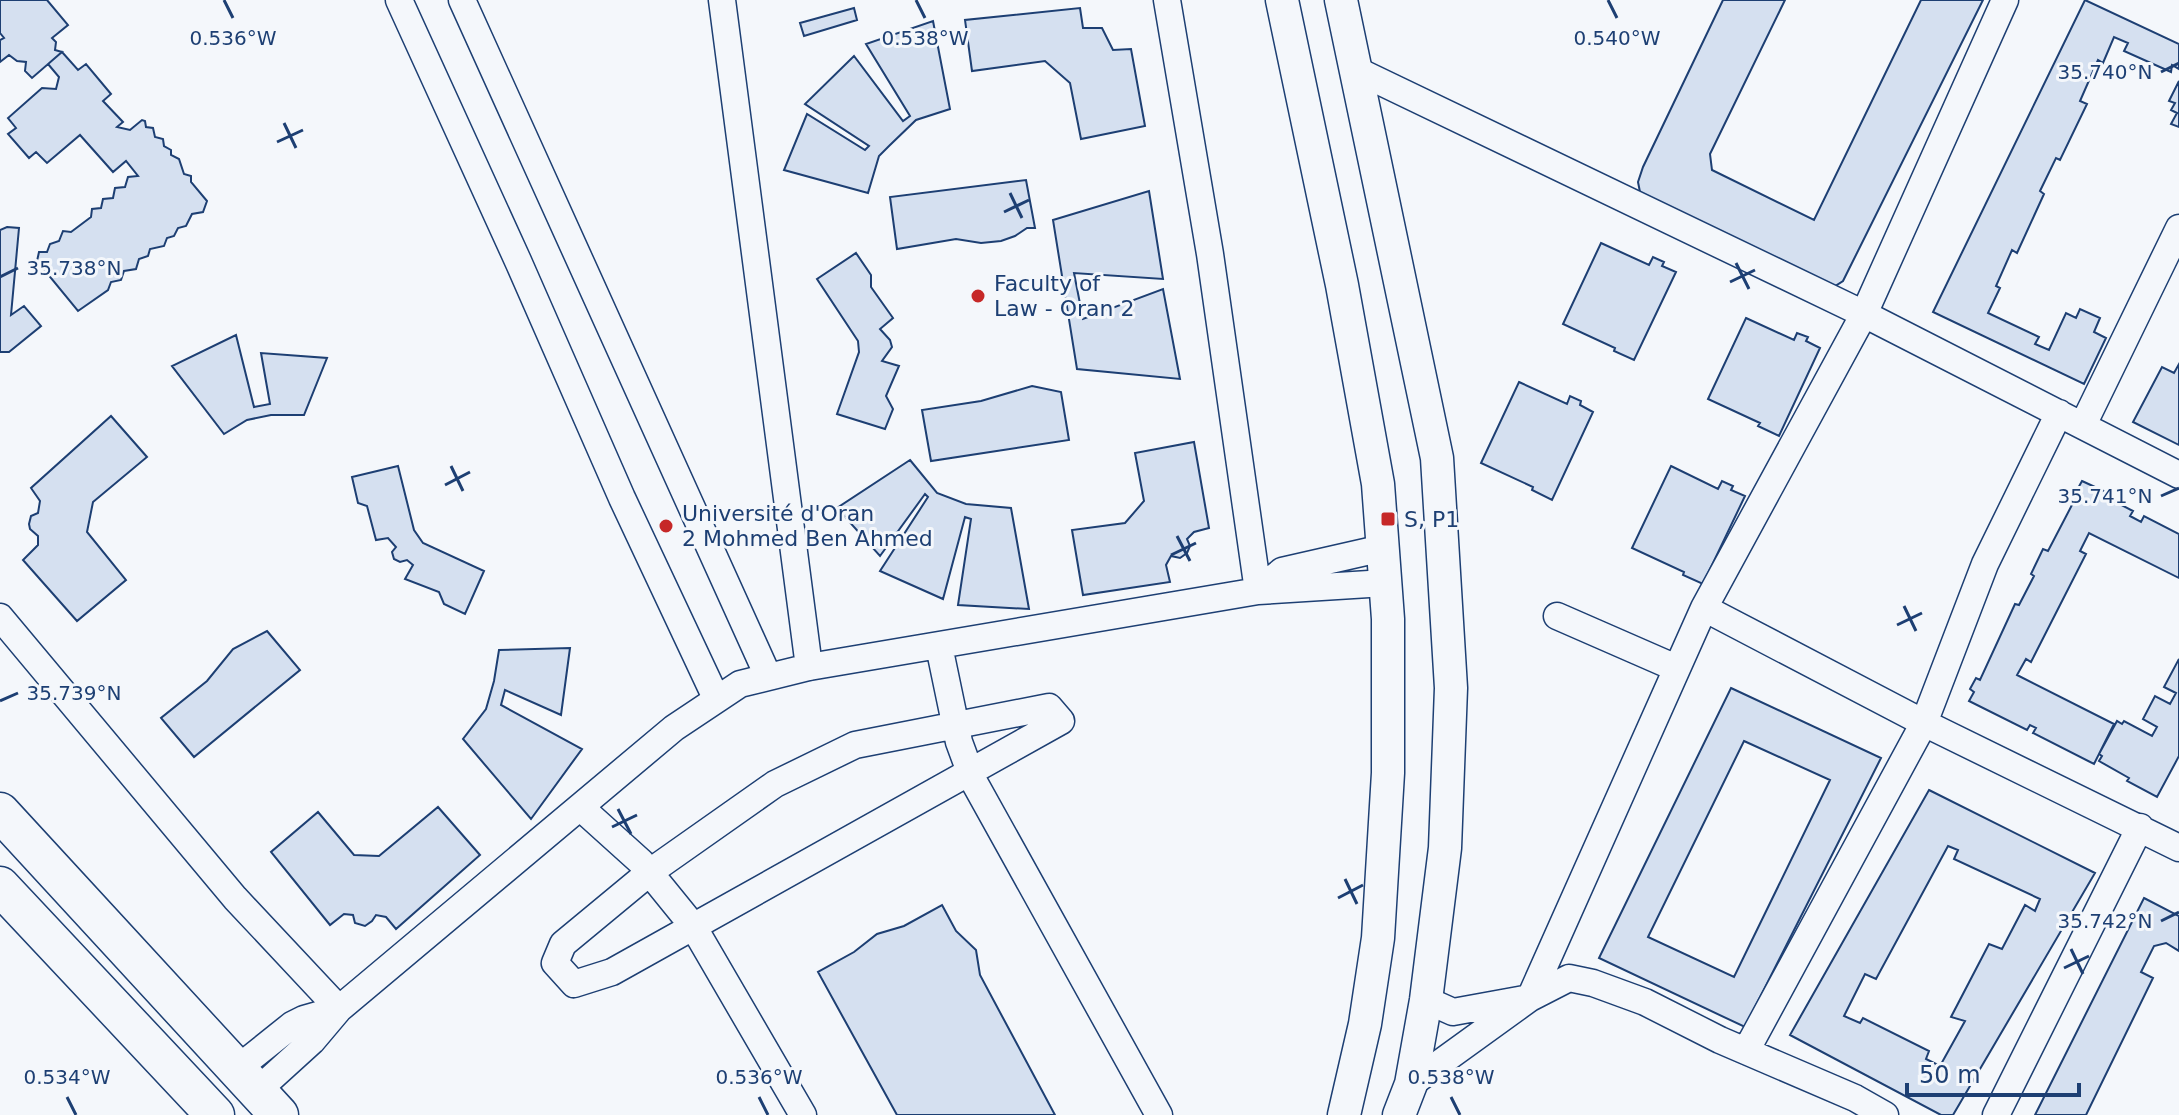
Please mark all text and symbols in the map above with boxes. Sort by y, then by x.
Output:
text: 0.536°W [189,26,277,50]
text: 0.538°W [881,26,969,50]
text: 0.540°W [1573,26,1661,50]
text: 35.740°N [2058,60,2152,84]
text: 35.738°N [27,256,121,280]
place label: Faculty of Law - Oran 2 [994,271,1134,321]
marker: Faculty of Law - Oran 2 [969,287,987,305]
text: 35.741°N [2058,484,2152,508]
place label: Université d'Oran 2 Mohmed Ben Ahmed [682,501,933,551]
place label: S, P1 [1404,507,1459,532]
marker: S, P1 [1379,510,1397,528]
marker: Université d'Oran 2 Mohmed Ben Ahmed [657,517,675,535]
text: 35.739°N [27,681,121,705]
text: 35.742°N [2058,909,2152,933]
scale bar [1907,1047,2079,1097]
text: 50 m [1919,1061,1981,1089]
text: 0.534°W [23,1065,111,1089]
text: 0.536°W [715,1065,803,1089]
text: 0.538°W [1407,1065,1495,1089]

